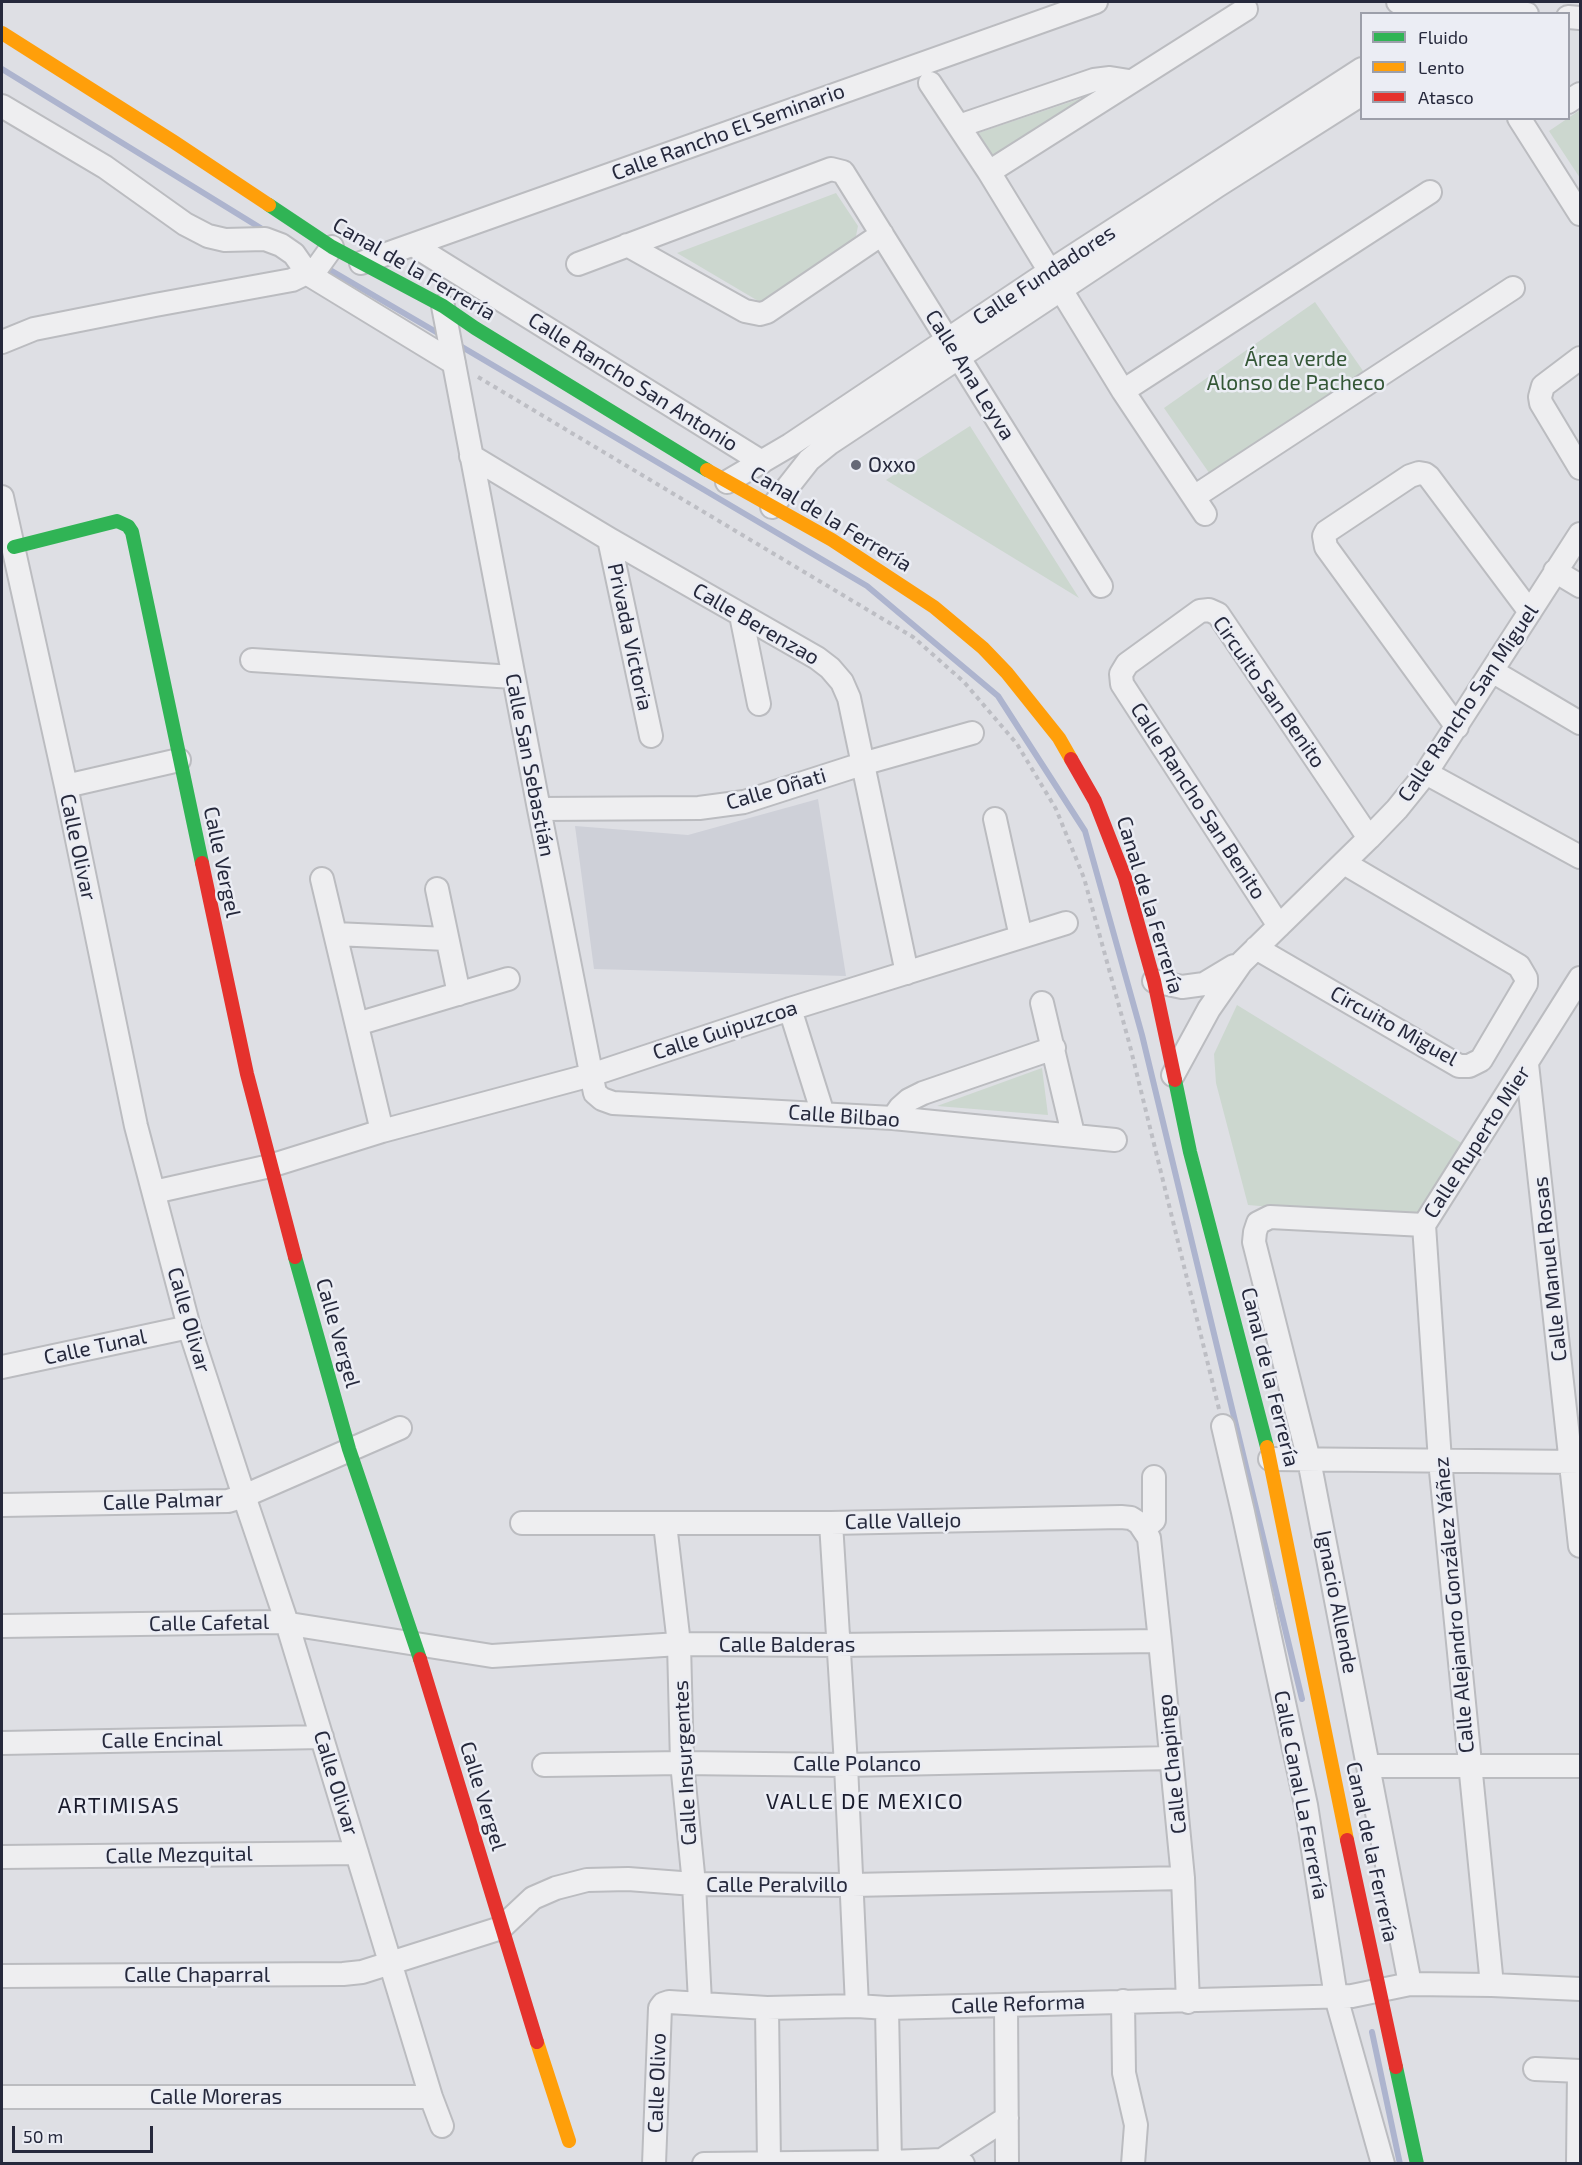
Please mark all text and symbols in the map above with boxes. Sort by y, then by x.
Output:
legend [1360,12,1570,120]
text: Fluido [1418,26,1468,48]
text: Lento [1418,56,1464,78]
street label: Calle Rancho El Seminario [608,78,848,186]
text: Atasco [1418,86,1474,108]
street label: Canal de la Ferrería [328,212,500,326]
street label: Calle Fundadores [968,220,1120,330]
street label: Calle Ana Leyva [920,305,1020,445]
street label: Calle Rancho San Antonio [524,307,742,457]
park label: Área verde Alonso de Pacheco [1207,346,1385,396]
place label: Oxxo [868,452,916,478]
marker: Oxxo [849,458,863,472]
street label: Canal de la Ferrería [746,461,916,577]
street label: Privada Victoria [602,561,658,713]
street label: Calle Berenzao [688,578,824,670]
street label: Calle Rancho San Miguel [1392,599,1544,807]
street label: Circuito San Benito [1207,611,1331,773]
street label: Calle San Sebastián [500,671,560,859]
street label: Calle Rancho San Benito [1125,698,1271,904]
street label: Calle Oñati [723,763,829,815]
street label: Calle Olivar [54,791,102,903]
street label: Calle Vergel [198,804,246,920]
street label: Canal de la Ferrería [1111,813,1189,997]
street label: Circuito Miguel [1326,981,1462,1071]
street label: Calle Guipuzcoa [649,995,801,1065]
street label: Calle Ruperto Mier [1418,1061,1536,1223]
street label: Calle Bilbao [787,1100,901,1132]
street label: Calle Manuel Rosas [1528,1175,1572,1363]
street label: Calle Olivar [162,1264,216,1376]
street label: Calle Vergel [310,1275,366,1391]
street label: Canal de la Ferrería [1236,1285,1304,1469]
street label: Calle Tunal [41,1324,149,1370]
street label: Calle Alejandro González Yáñez [1428,1456,1480,1754]
street label: Calle Palmar [102,1486,224,1516]
street label: Calle Vallejo [844,1507,962,1535]
street label: Ignacio Allende [1311,1528,1363,1676]
street label: Calle Cafetal [149,1609,269,1637]
street label: Calle Balderas [719,1632,855,1658]
street label: Calle Insurgentes [668,1680,702,1846]
street label: Calle Canal La Ferrería [1268,1688,1334,1902]
street label: Calle Chapingo [1152,1693,1192,1835]
street label: Calle Encinal [101,1726,223,1754]
street label: Calle Olivar [308,1727,364,1839]
street label: Calle Vergel [454,1738,512,1854]
street label: Calle Polanco [793,1751,921,1777]
street label: Canal de la Ferrería [1341,1759,1403,1945]
district label: VALLE DE MEXICO [766,1789,964,1815]
district label: ARTIMISAS [58,1793,180,1819]
street label: Calle Mezquital [105,1841,253,1869]
street label: Calle Peralvillo [706,1872,848,1898]
street label: Calle Chaparral [124,1962,270,1988]
street label: Calle Reforma [951,1989,1085,2019]
street label: Calle Olivo [643,2032,671,2134]
street label: Calle Moreras [150,2084,282,2110]
scale bar [15,2114,156,2152]
text: 50 m [23,2125,63,2147]

